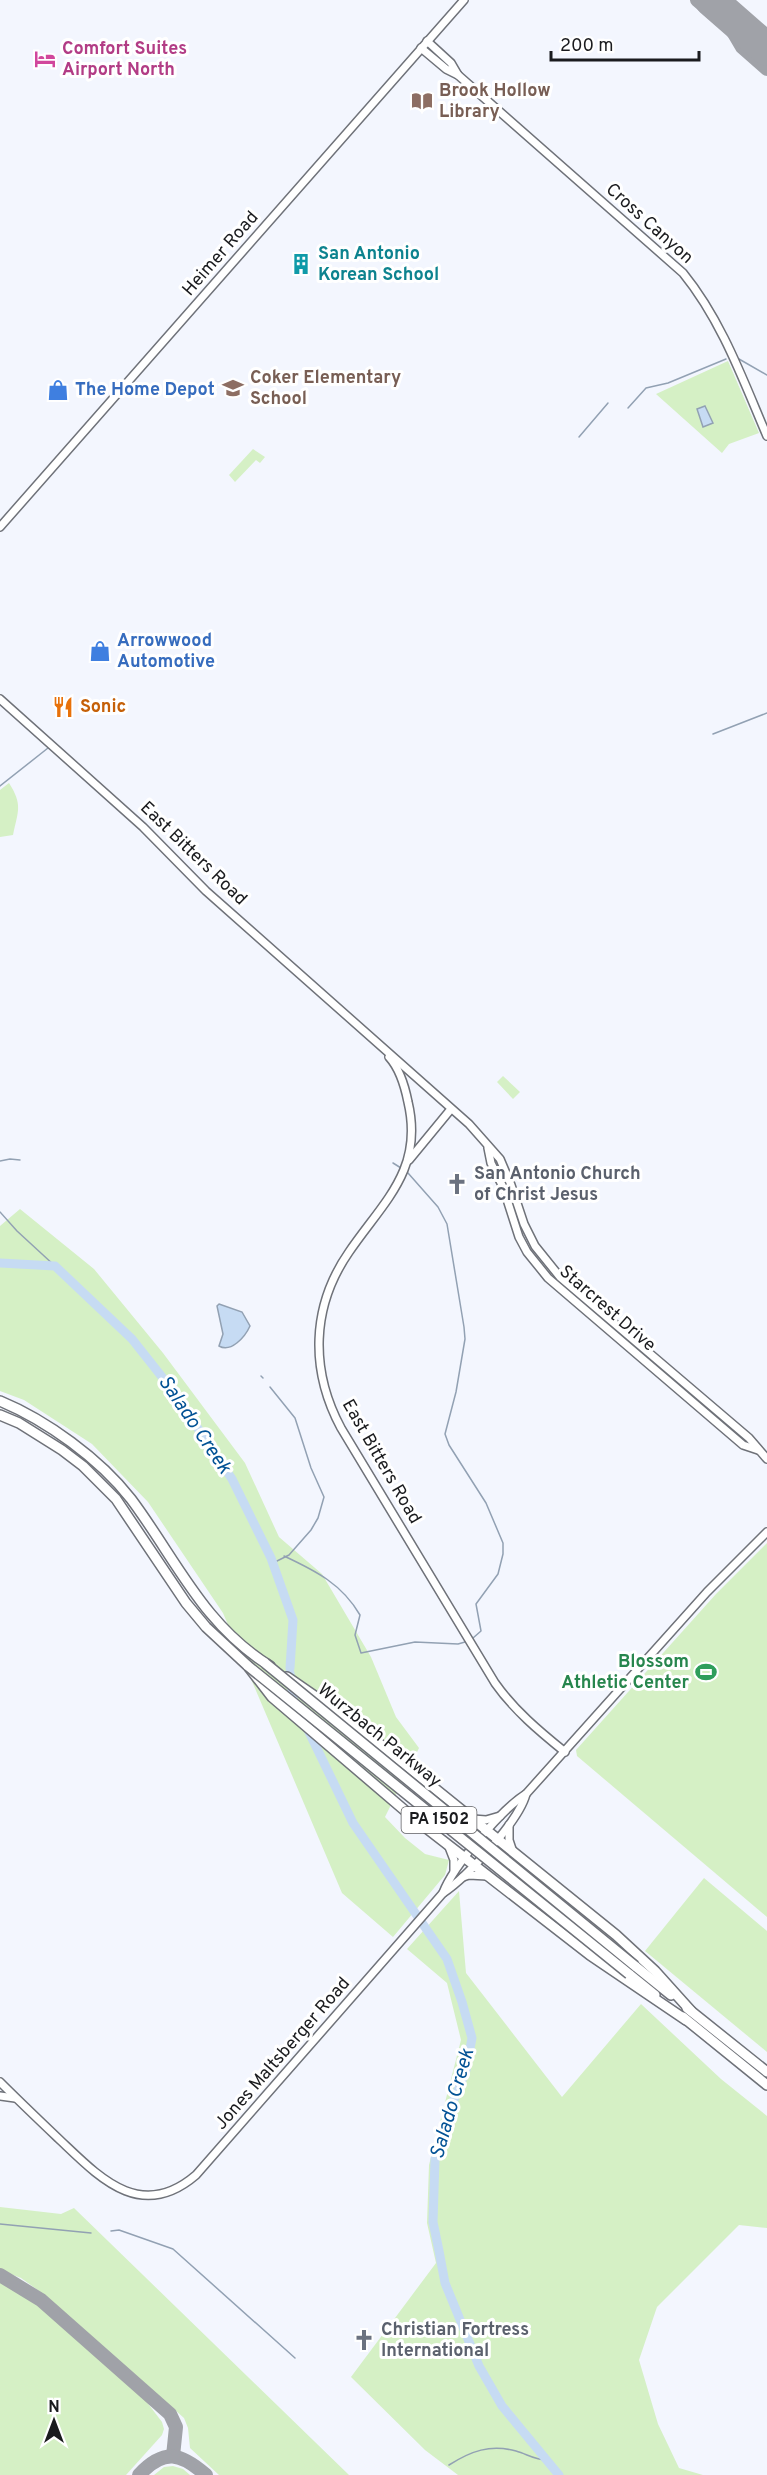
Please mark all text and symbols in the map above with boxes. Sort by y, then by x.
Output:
scale bar [551,24,700,62]
text: 200 m [560,35,613,58]
place label: Comfort Suites Airport North [62,38,187,82]
hotel icon: Comfort Suites Airport North [33,47,57,71]
place label: Brook Hollow Library [439,80,551,124]
library icon: Brook Hollow Library [410,89,434,113]
street label: Cross Canyon [600,179,698,269]
street label: Heimer Road [178,207,264,301]
place label: San Antonio Korean School [318,243,439,287]
building icon: San Antonio Korean School [289,252,313,276]
place label: Coker Elementary School [250,367,401,411]
school or university icon: Coker Elementary School [221,376,245,400]
shop icon: The Home Depot [46,378,70,402]
place label: The Home Depot [75,379,215,402]
place label: Arrowwood Automotive [117,630,215,674]
shop icon: Arrowwood Automotive [88,639,112,663]
restaurant icon: Sonic [51,695,75,719]
place label: Sonic [80,696,126,719]
street label: East Bitters Road [135,797,251,911]
place label: San Antonio Church of Christ Jesus [474,1163,641,1207]
church icon: San Antonio Church of Christ Jesus [445,1172,469,1196]
street label: Starcrest Drive [554,1261,660,1357]
water label: Salado Creek [151,1371,237,1480]
street label: East Bitters Road [336,1396,426,1528]
place label: Blossom Athletic Center [561,1651,689,1695]
sports icon: Blossom Athletic Center [694,1660,718,1684]
street label: Wurzbach Parkway [312,1679,446,1793]
road number: PA 1502 [402,1807,476,1833]
street label: Jones Maltsberger Road [210,1973,356,2135]
water label: Salado Creek [425,2045,481,2162]
place label: Christian Fortress International [381,2319,529,2363]
church icon: Christian Fortress International [352,2328,376,2352]
north arrow [24,2391,84,2451]
text: N [48,2398,60,2418]

